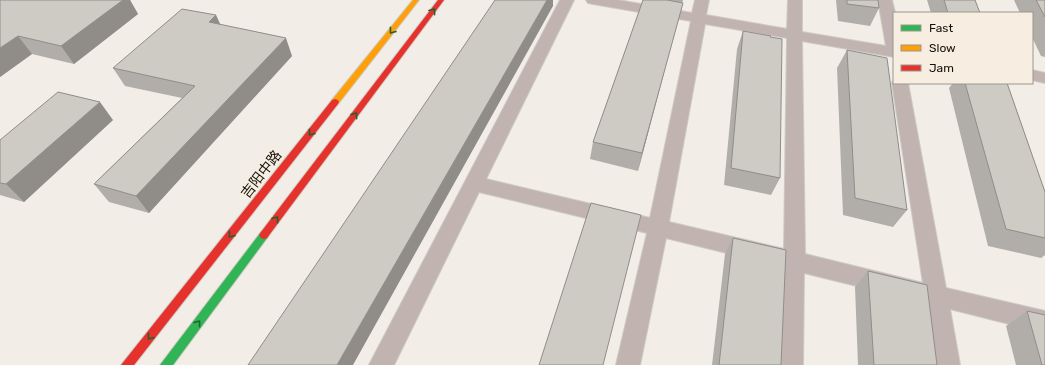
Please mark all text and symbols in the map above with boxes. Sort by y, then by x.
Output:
one-way arrow [428,9,435,16]
legend [893,12,1033,84]
text: Fast [929,21,953,35]
one-way arrow [389,26,396,33]
text: Slow [929,41,956,55]
text: Jam [929,61,954,75]
one-way arrow [350,113,357,120]
one-way arrow [309,128,316,135]
street label: 吉阳中路 [237,147,285,202]
one-way arrow [271,216,278,223]
one-way arrow [228,230,235,237]
one-way arrow [193,320,200,327]
one-way arrow [148,332,155,339]

